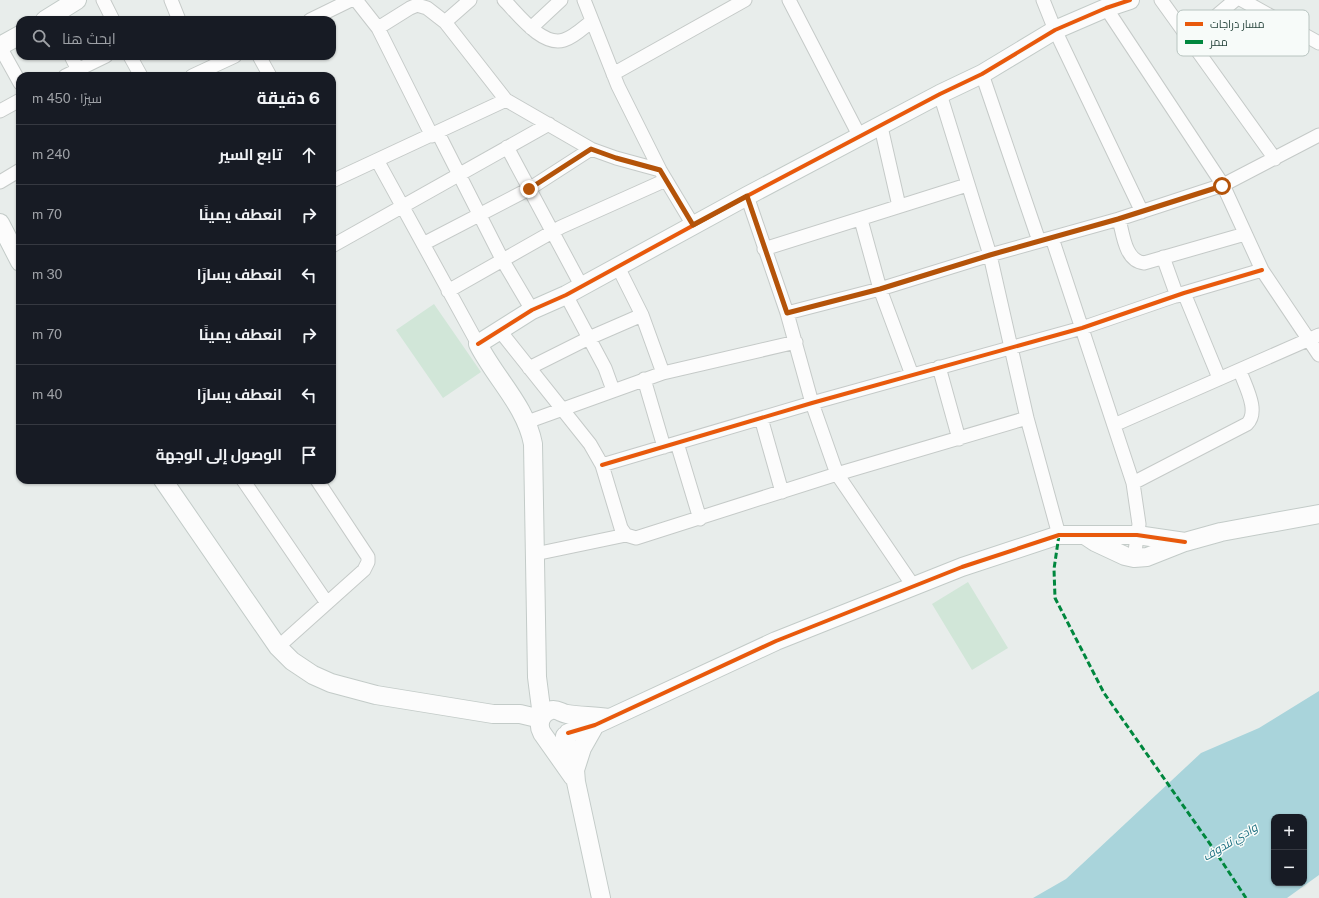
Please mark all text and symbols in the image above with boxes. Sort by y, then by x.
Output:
legend [1177,10,1309,56]
search box [16,16,336,60]
text: مسار دراجات [1210,18,1265,31]
icon: search [30,27,52,49]
text: ابحث هنا [62,30,116,47]
text: ممر [1209,36,1228,49]
text: 6 دقيقة [257,88,320,108]
text: سيرًا · 450 m [32,91,102,106]
icon: ahead [298,144,320,166]
text: تابع السير [219,146,282,163]
text: 240 m [32,147,70,162]
route start [1213,177,1231,195]
route end [520,180,538,198]
icon: right [298,204,320,226]
text: انعطف يمينًا [199,206,282,223]
text: 70 m [32,207,62,222]
icon: left [298,264,320,286]
text: انعطف يسارًا [197,266,282,283]
text: 30 m [32,267,62,282]
icon: right [298,324,320,346]
text: انعطف يمينًا [199,326,282,343]
text: 70 m [32,327,62,342]
icon: left [298,384,320,406]
text: انعطف يسارًا [197,386,282,403]
text: 40 m [32,387,63,402]
icon: arrive [298,444,320,466]
text: الوصول إلى الوجهة [156,446,282,463]
map controls [1271,814,1307,886]
button: + [1271,814,1307,850]
water label: وادي تندوف [1200,819,1263,866]
button: − [1271,850,1307,886]

